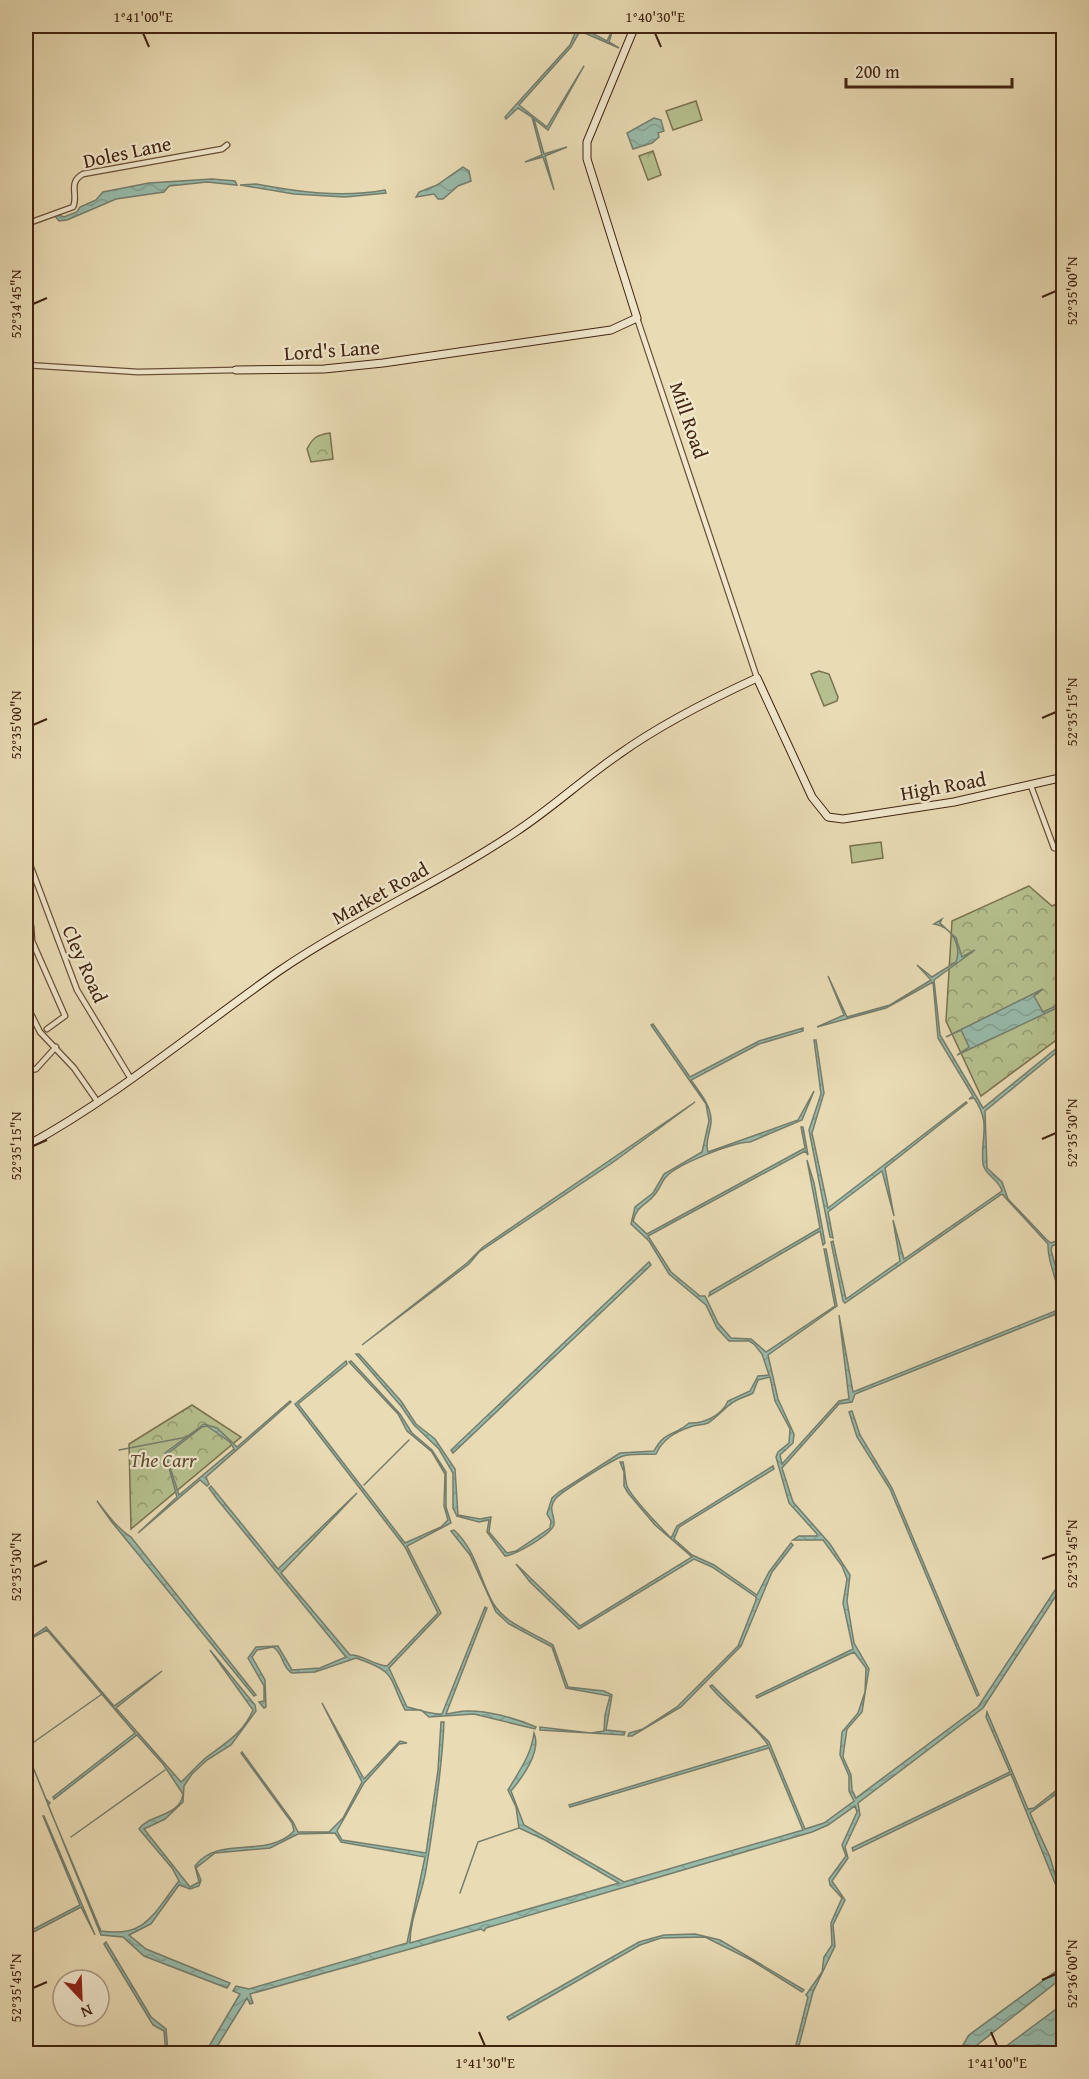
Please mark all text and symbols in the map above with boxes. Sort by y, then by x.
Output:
text: 1°41'00"E [113,6,173,27]
text: 1°40'30"E [625,6,685,27]
scale bar [846,51,1012,89]
text: 200 m [855,58,900,85]
street label: Doles Lane [80,128,174,175]
text: 52°35'00"N [1061,256,1082,325]
text: 52°34'45"N [5,269,26,338]
street label: Lord's Lane [283,332,381,367]
street label: Mill Road [663,378,716,462]
text: 52°35'15"N [1061,677,1082,746]
text: 52°35'00"N [5,690,26,759]
street label: High Road [898,764,988,807]
street label: Market Road [326,854,434,931]
street label: Cley Road [56,920,116,1007]
text: 52°35'30"N [1061,1098,1082,1167]
text: 52°35'15"N [5,1111,26,1180]
park label: The Carr [130,1445,197,1474]
text: 52°35'45"N [1061,1519,1082,1588]
text: 52°35'30"N [5,1532,26,1601]
text: 52°36'00"N [1061,1939,1082,2008]
text: 52°35'45"N [5,1953,26,2022]
north arrow [51,1968,111,2028]
text: N [77,1999,96,2025]
text: 1°41'30"E [455,2052,515,2073]
text: 1°41'00"E [967,2052,1027,2073]

